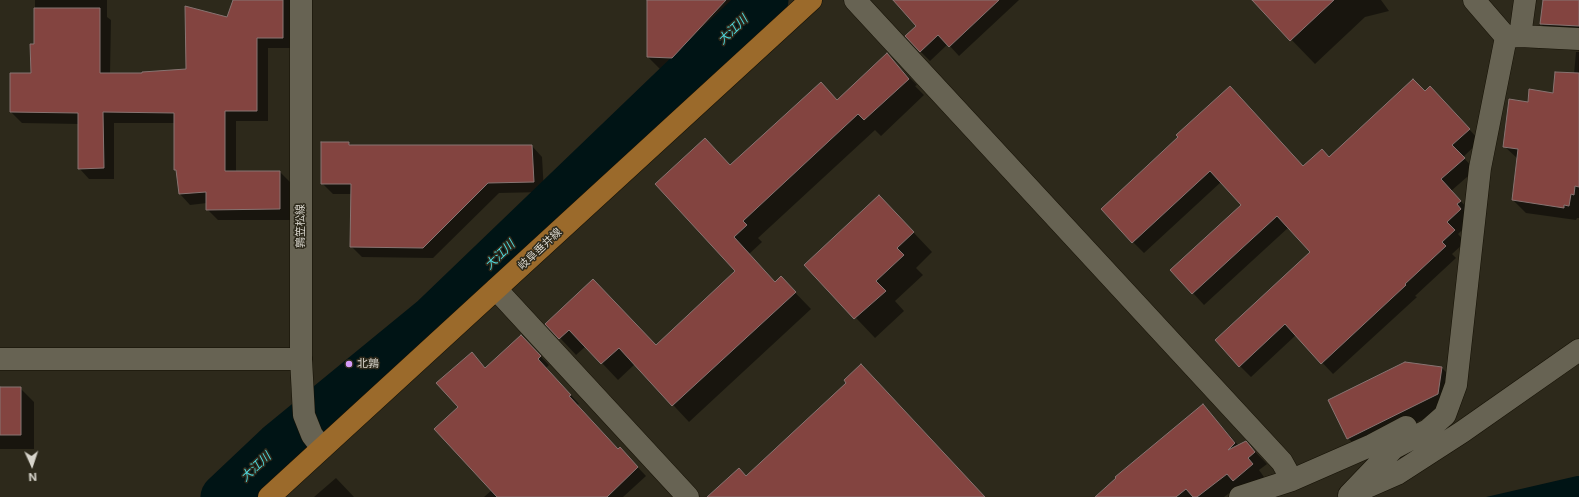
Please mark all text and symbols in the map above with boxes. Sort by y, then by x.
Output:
water label: 大江川 [715,12,751,48]
street label: 鶉笠松線 [294,204,308,248]
street label: 岐阜垂井線 [515,225,565,273]
water label: 大江川 [482,237,518,273]
place label: 北鶉 [357,357,379,371]
marker: 北鶉 [344,359,354,369]
north arrow [12,445,52,485]
water label: 大江川 [238,449,274,485]
text: N [28,470,37,484]

